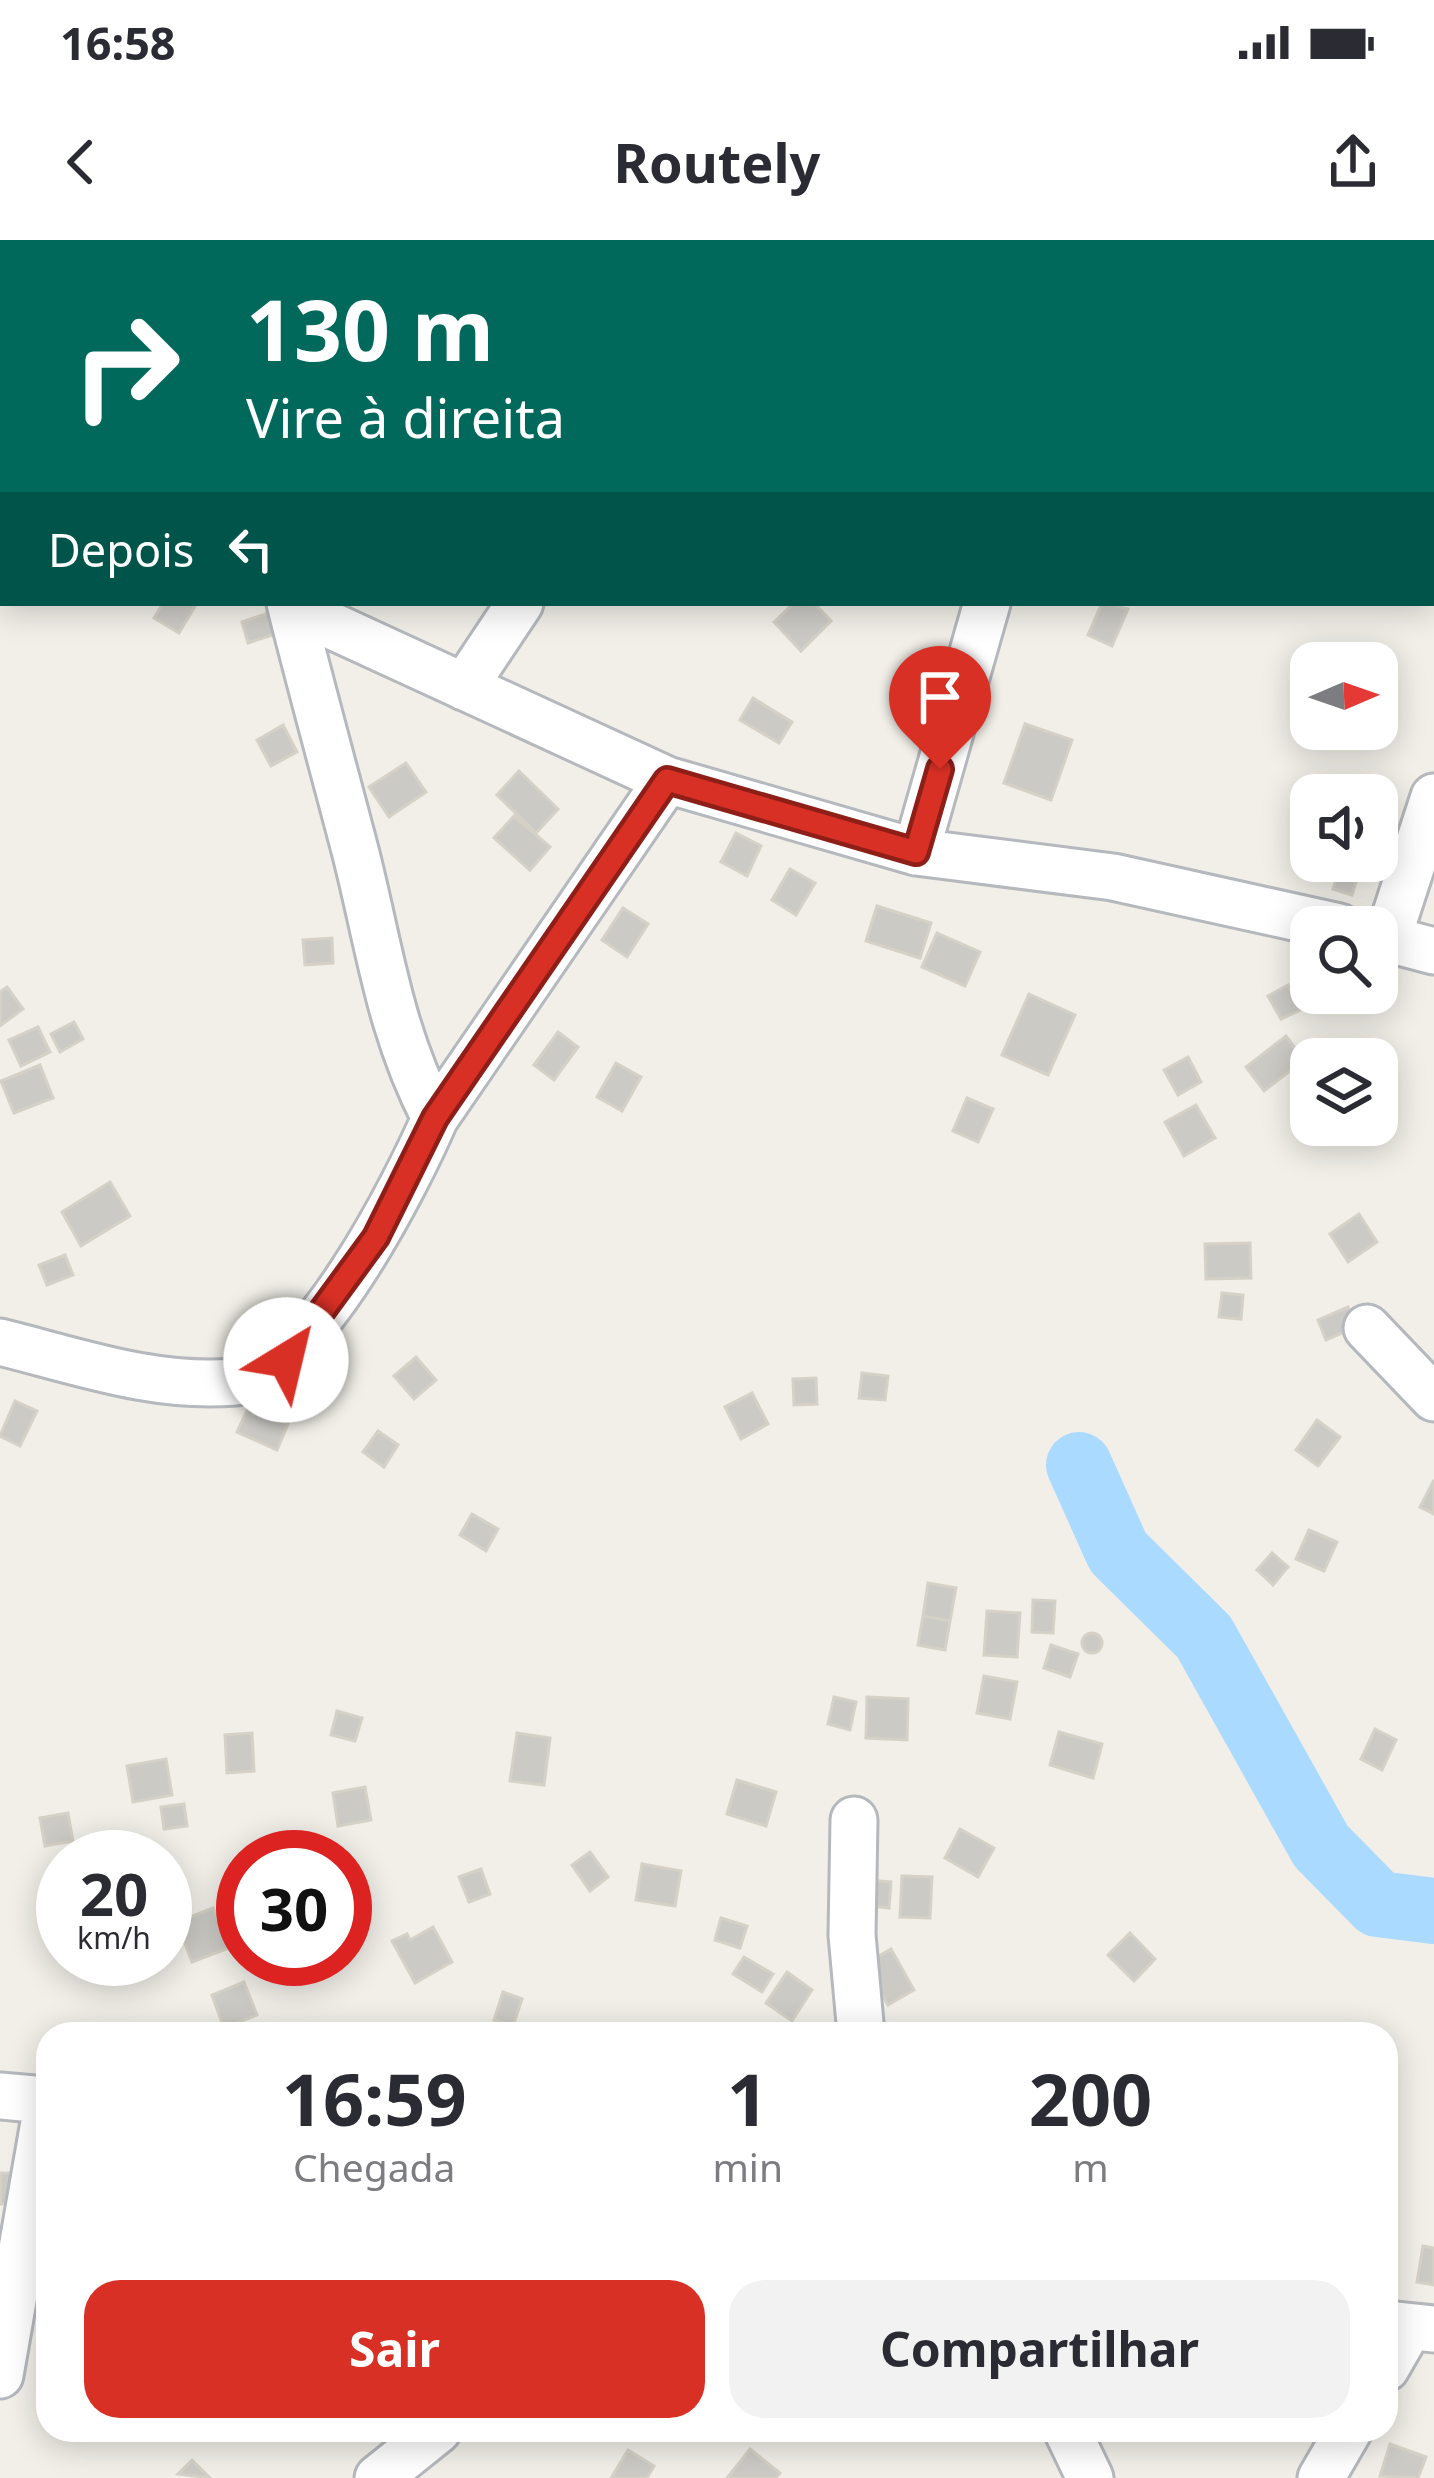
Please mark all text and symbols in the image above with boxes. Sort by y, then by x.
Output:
text: 16:58 [60,12,176,73]
text: Routely [614,125,820,199]
icon: back [48,129,114,195]
icon: share [1320,129,1386,195]
text: 130 m [246,271,494,386]
icon: right [48,288,204,444]
text: Vire à direita [246,380,565,454]
icon: left [218,516,284,582]
text: Depois [48,519,194,580]
north arrow [1290,642,1398,750]
map controls [1290,642,1398,1146]
pin [889,646,991,769]
icon: arrive [907,664,973,730]
button: sound [1290,774,1398,882]
button: search [1290,906,1398,1014]
button: layers [1290,1038,1398,1146]
position arrow [223,1297,349,1423]
speed limit sign: 30 [216,1830,372,1986]
text: 20 [80,1852,148,1934]
text: km/h [77,1917,151,1958]
text: 16:59 [282,2049,467,2147]
text: 1 [727,2049,768,2147]
text: 200 [1029,2049,1152,2147]
text: Chegada [293,2140,455,2193]
text: min [712,2140,783,2193]
text: m [1072,2140,1109,2193]
button: Sair [84,2280,705,2418]
button: Compartilhar [729,2280,1350,2418]

